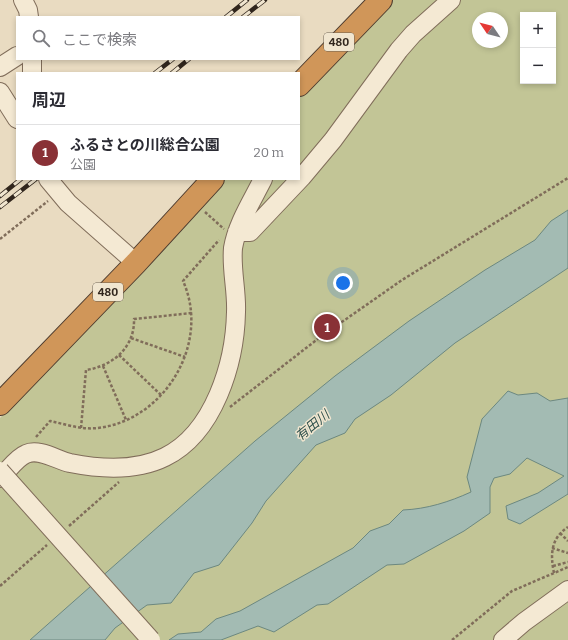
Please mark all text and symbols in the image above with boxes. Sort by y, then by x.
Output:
north arrow [472,12,508,48]
map controls [520,12,556,84]
button: + [520,12,556,48]
search box [16,16,300,60]
icon: search [30,27,52,49]
text: ここで検索 [62,31,137,49]
road number: 480 [324,33,354,51]
button: − [520,48,556,84]
text: 周辺 [32,90,66,111]
text: ふるさとの川総合公園 [70,136,220,154]
text: 1 [42,145,48,160]
text: 20 m [254,145,284,160]
text: 公園 [70,157,96,172]
your location [333,273,353,293]
road number: 480 [93,283,123,301]
pin: 1 [314,312,340,342]
water label: 有田川 [292,406,334,443]

